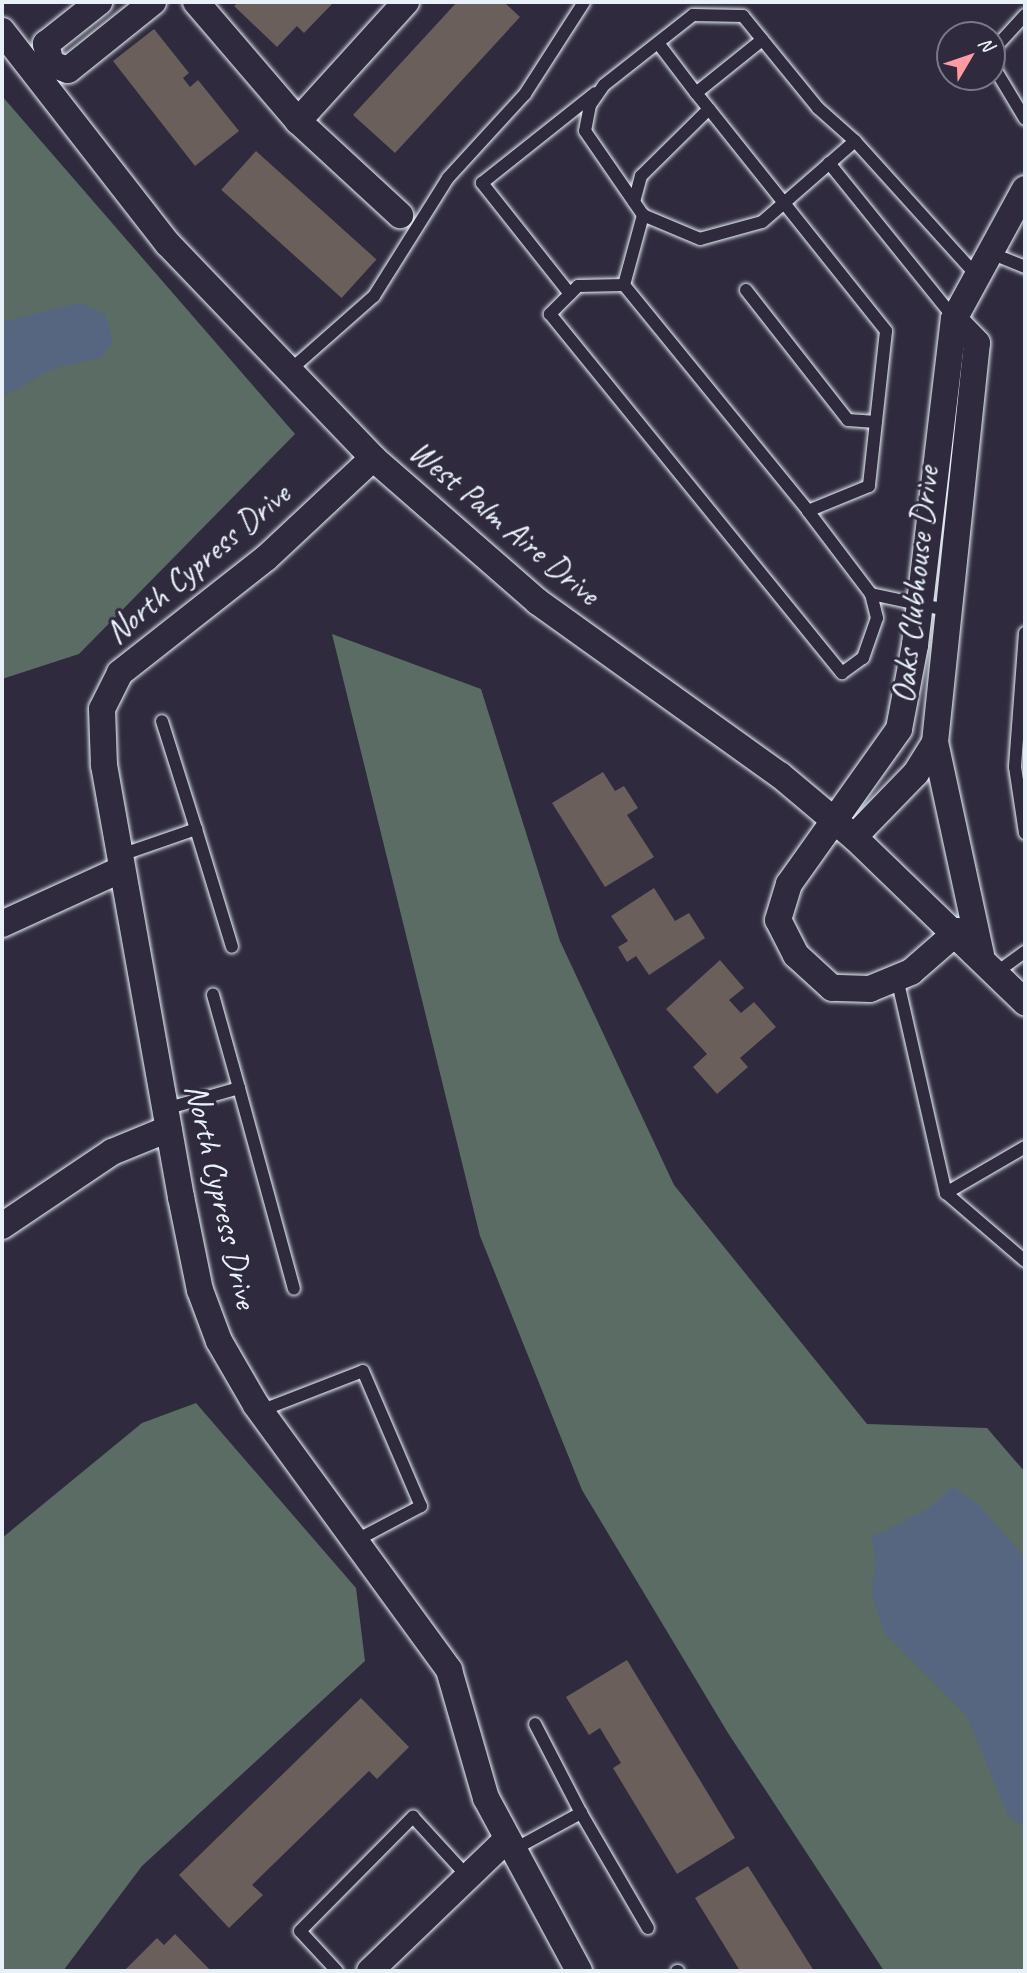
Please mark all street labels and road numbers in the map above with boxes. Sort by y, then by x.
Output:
street label: West Palm Aire Drive [399,431,609,615]
street label: Oaks Clubhouse Drive [884,465,948,705]
street label: North Cypress Drive [98,475,298,653]
street label: North Cypress Drive [176,1080,266,1312]

